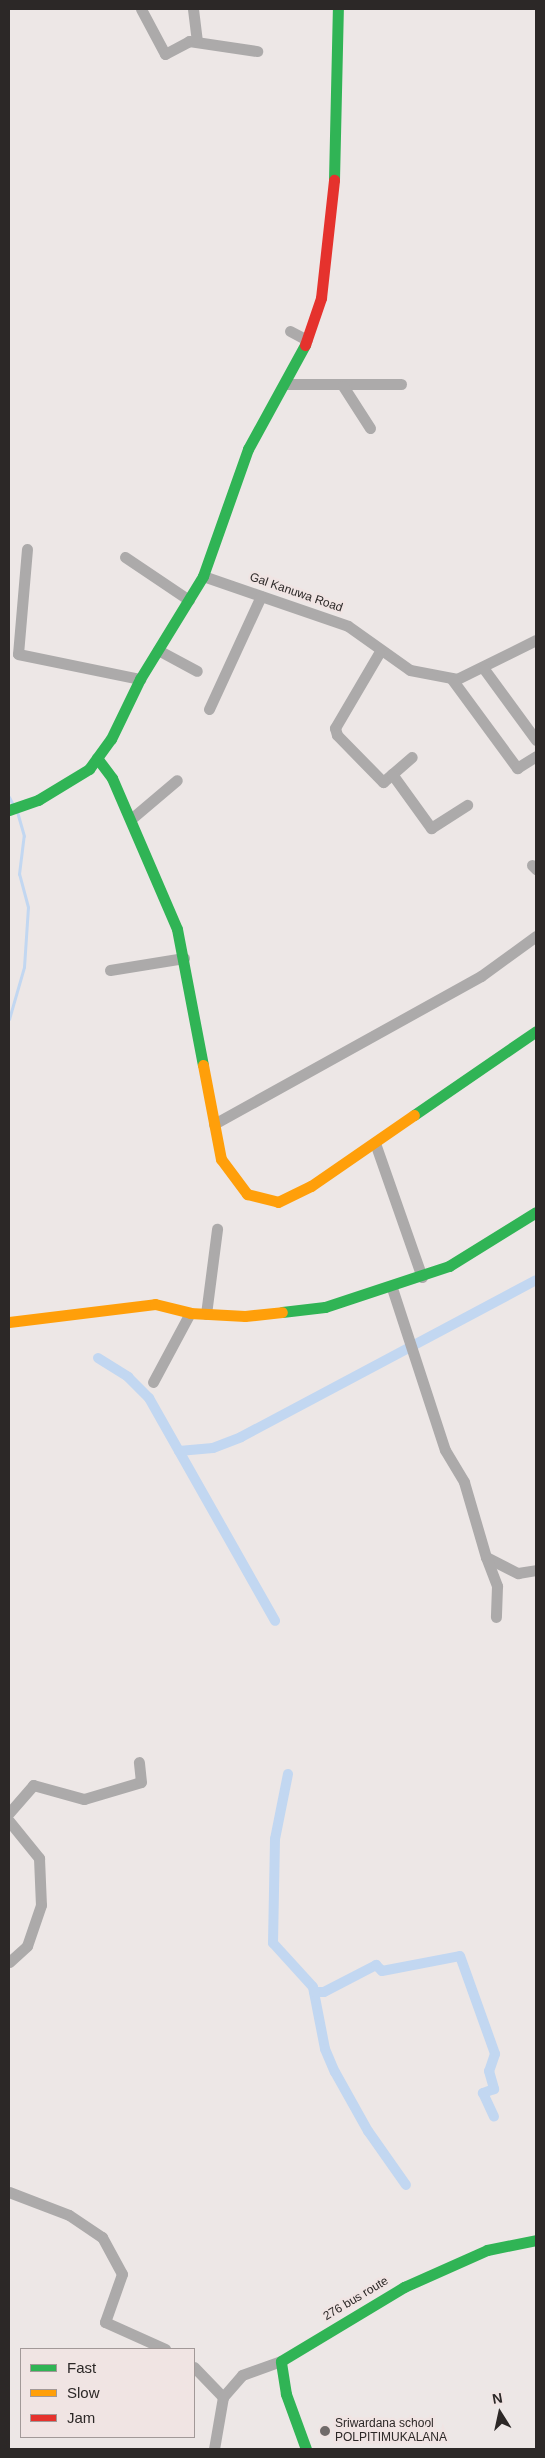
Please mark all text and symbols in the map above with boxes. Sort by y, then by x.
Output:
street label: Gal Kanuwa Road [248,570,344,616]
street label: 276 bus route [321,2274,391,2324]
legend [20,2348,195,2438]
text: Fast [67,2359,96,2376]
text: Slow [67,2384,100,2401]
north arrow [475,2388,525,2438]
text: N [491,2389,504,2407]
text: Jam [67,2409,95,2426]
place label: Sriwardana school POLPITIMUKALANA [335,2417,447,2445]
marker: Sriwardana school POLPITIMUKALANA [319,2425,331,2437]

